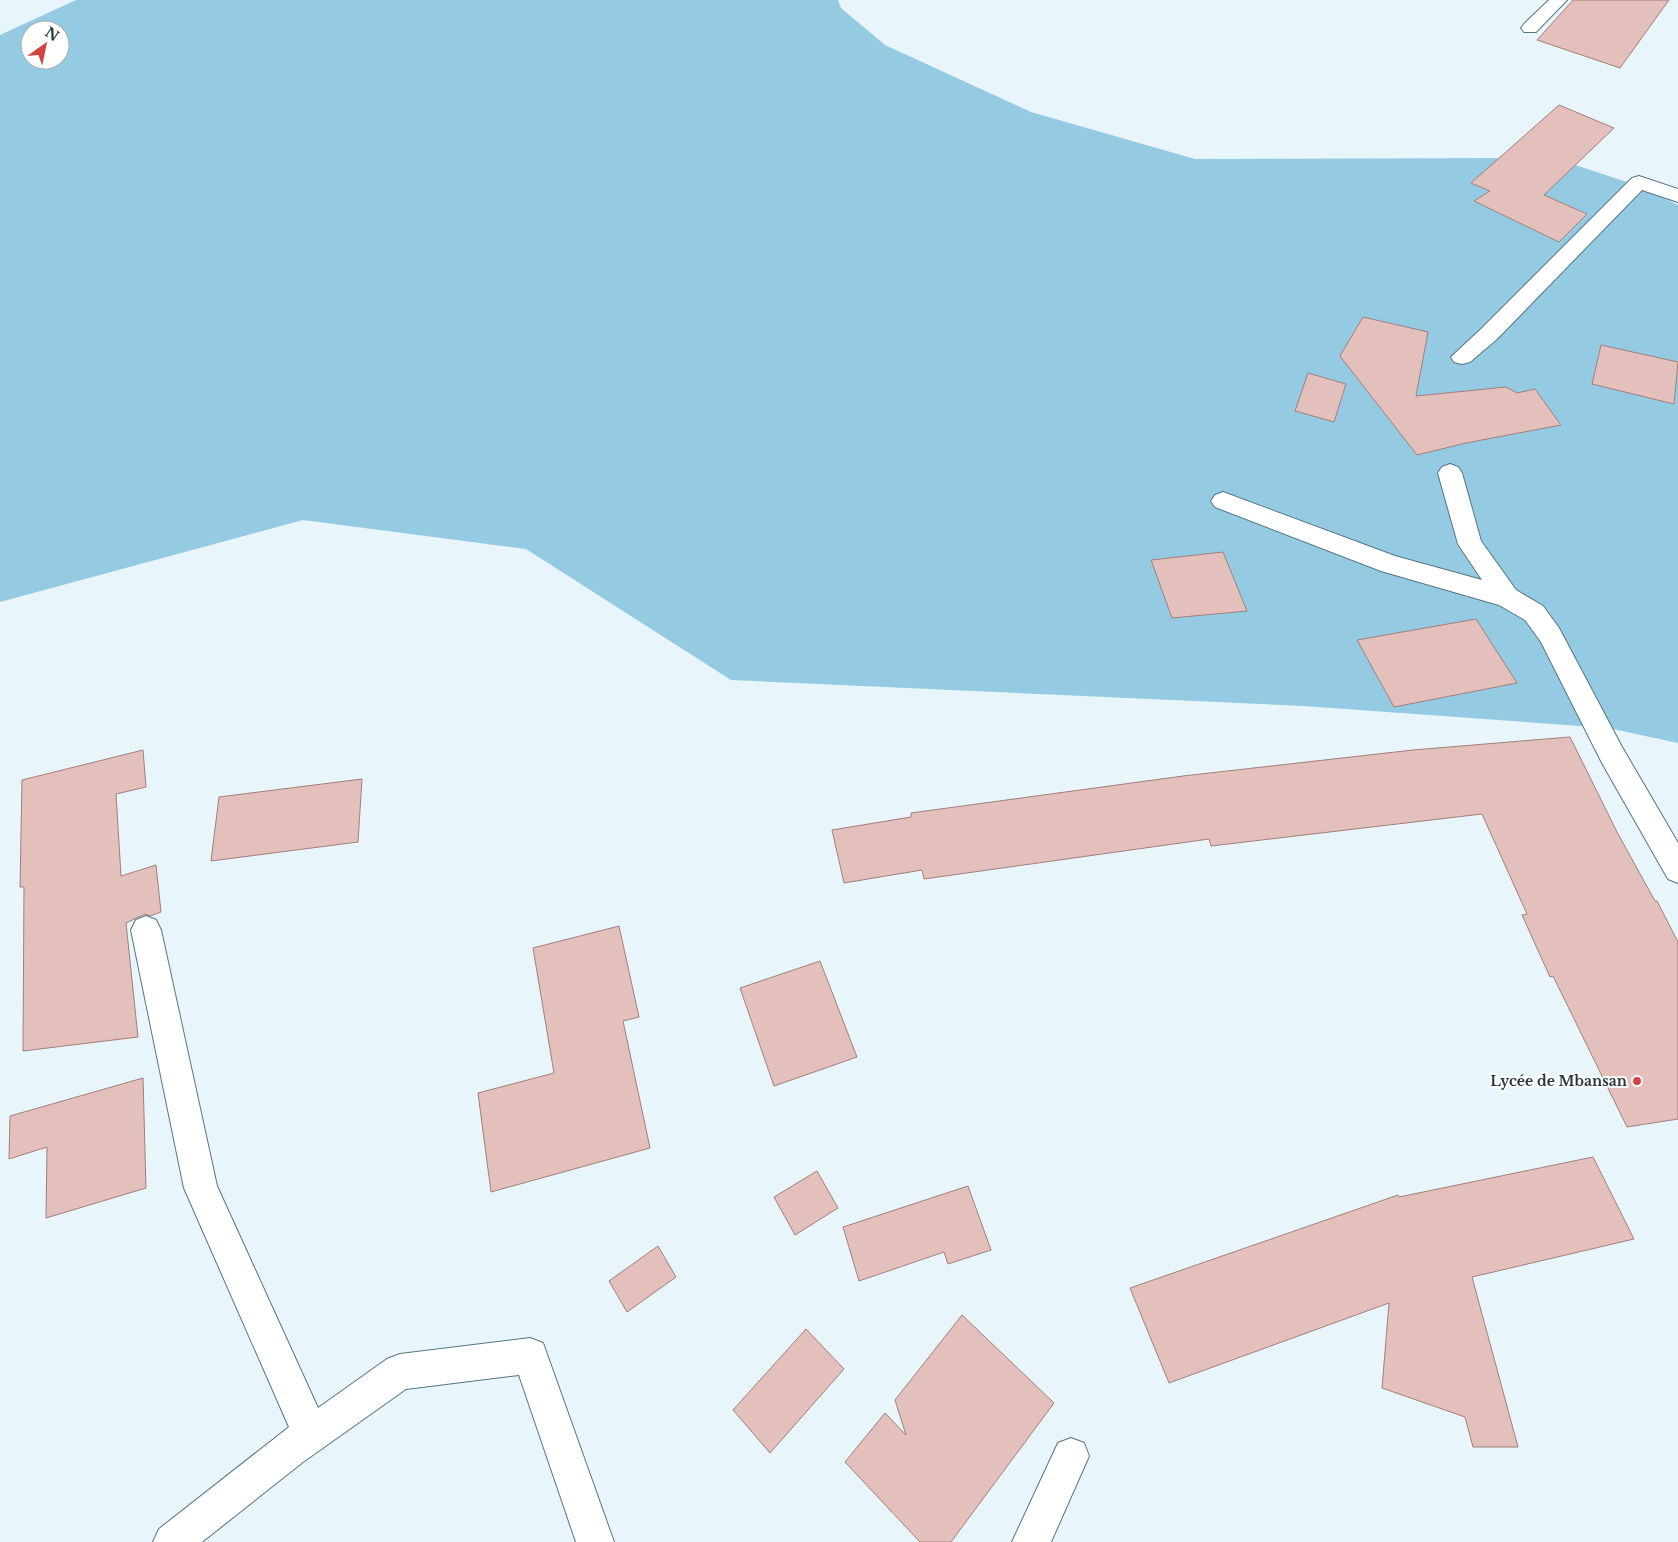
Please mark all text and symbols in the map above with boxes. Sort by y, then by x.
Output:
north arrow [20,20,70,70]
text: N [42,23,63,45]
place label: Lycée de Mbansan [1490,1072,1627,1090]
marker: Lycée de Mbansan [1631,1075,1643,1087]

